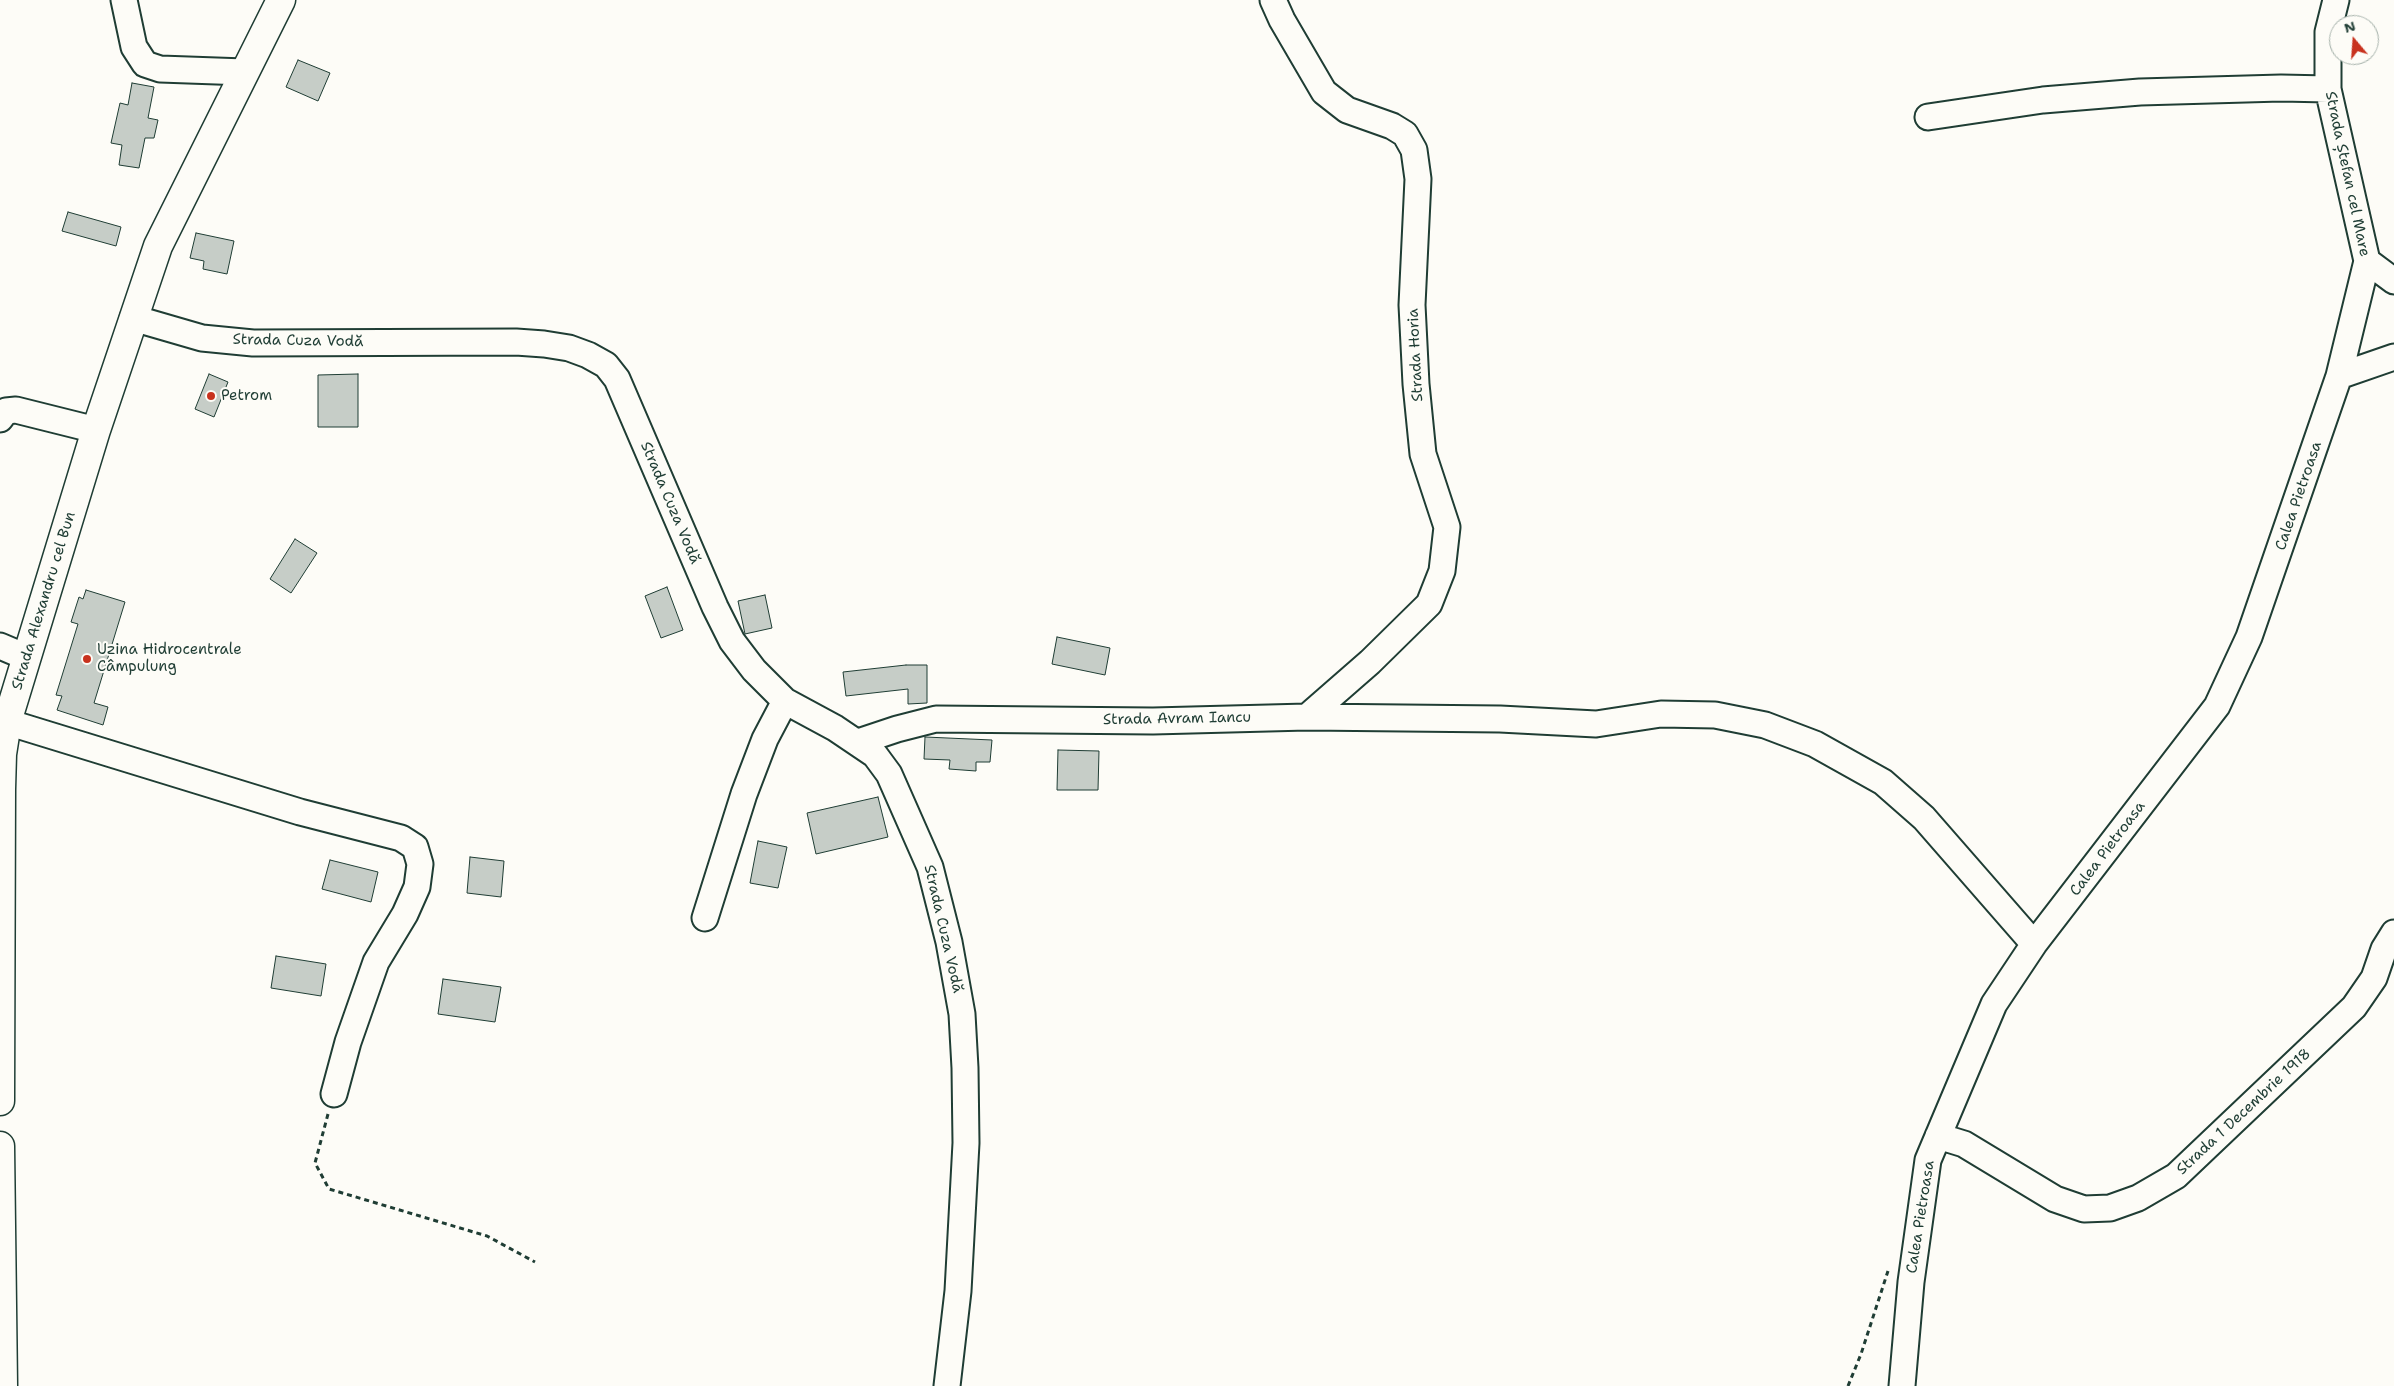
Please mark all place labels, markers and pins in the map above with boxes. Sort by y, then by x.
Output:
place label: Petrom [221,387,272,405]
marker: Petrom [205,390,217,402]
place label: Uzina Hidrocentrale Câmpulung [97,641,242,676]
marker: Uzina Hidrocentrale Câmpulung [81,653,93,665]

